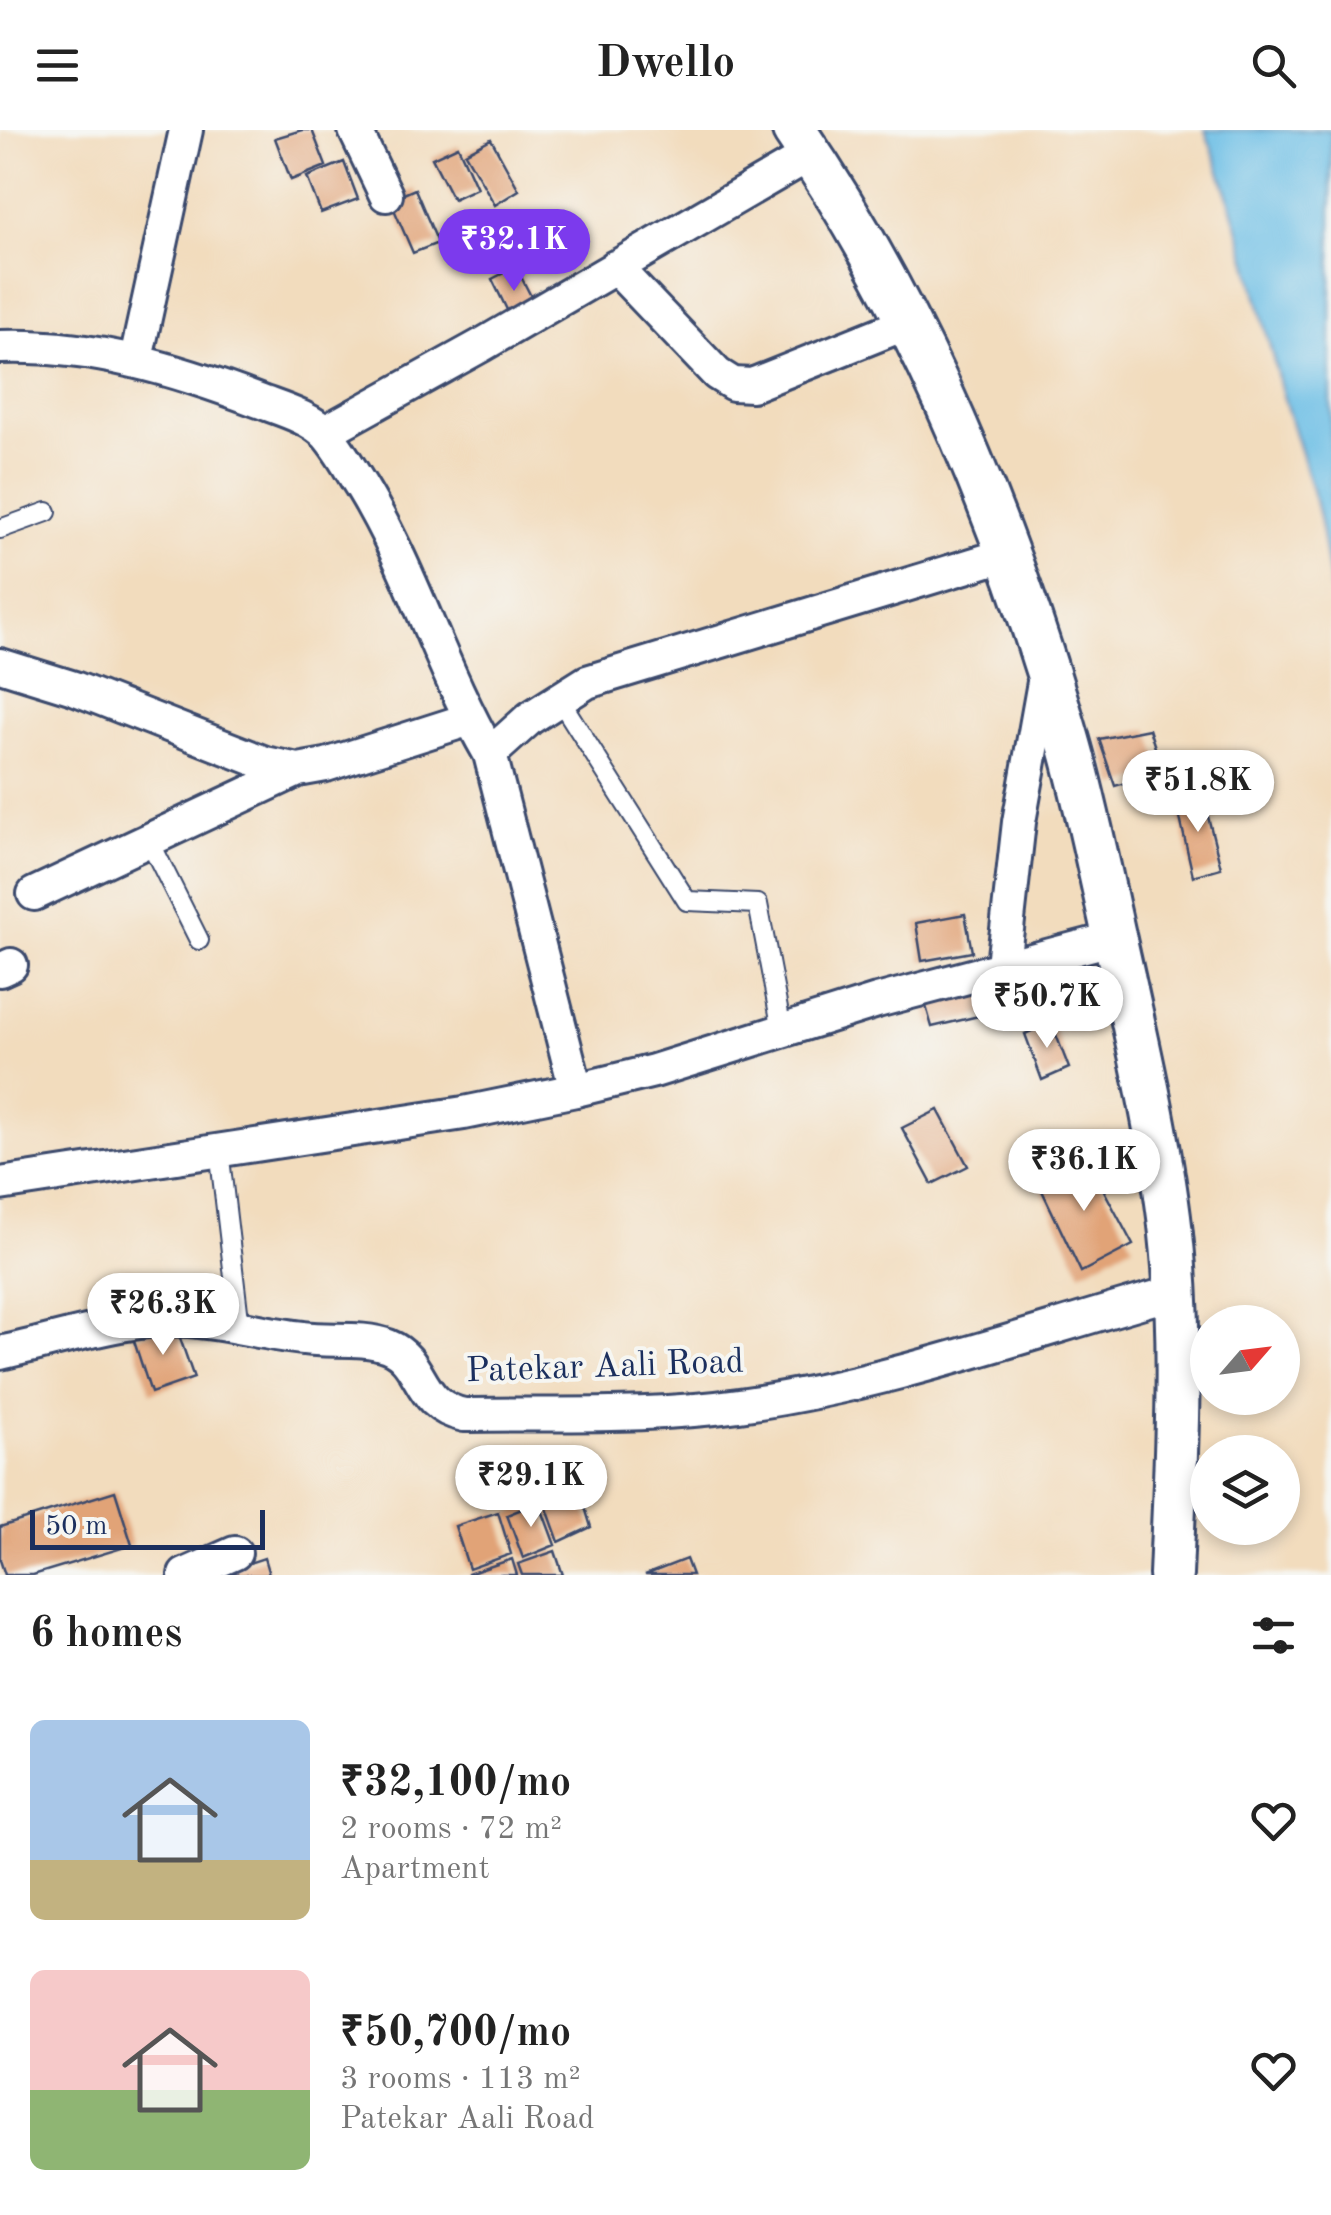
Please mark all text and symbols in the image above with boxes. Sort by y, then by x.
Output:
icon: menu [30,38,85,93]
icon: search [1246,38,1301,93]
text: Dwello [596,42,735,87]
pin: ₹32.1K [433,209,595,294]
text: ₹32.1K [460,225,568,257]
pin: ₹51.8K [1117,750,1279,835]
text: ₹51.8K [1144,766,1252,798]
pin: ₹50.7K [966,966,1128,1051]
text: ₹50.7K [993,982,1101,1014]
pin: ₹36.1K [1003,1129,1165,1214]
text: ₹36.1K [1030,1145,1138,1177]
pin: ₹26.3K [82,1273,244,1358]
text: ₹26.3K [109,1289,217,1321]
north arrow [1190,1305,1300,1415]
map controls [1190,1305,1300,1545]
street label: Patekar Aali Road [465,1345,745,1389]
button: layers [1190,1435,1300,1545]
pin: ₹29.1K [450,1445,612,1530]
text: ₹29.1K [477,1461,585,1493]
scale bar [30,1505,265,1550]
text: 50 m [45,1513,108,1541]
icon: filters [1246,1608,1301,1663]
text: 6 homes [30,1614,182,1656]
icon: home [110,1760,230,1880]
text: ₹32,100/mo [340,1763,571,1805]
icon: heart [1246,1793,1301,1848]
text: 2 rooms · 72 m² [340,1814,562,1846]
text: Apartment [340,1854,490,1886]
icon: home [110,2010,230,2130]
text: ₹50,700/mo [340,2013,571,2055]
icon: heart [1246,2043,1301,2098]
text: 3 rooms · 113 m² [340,2064,581,2096]
text: Patekar Aali Road [340,2104,594,2136]

